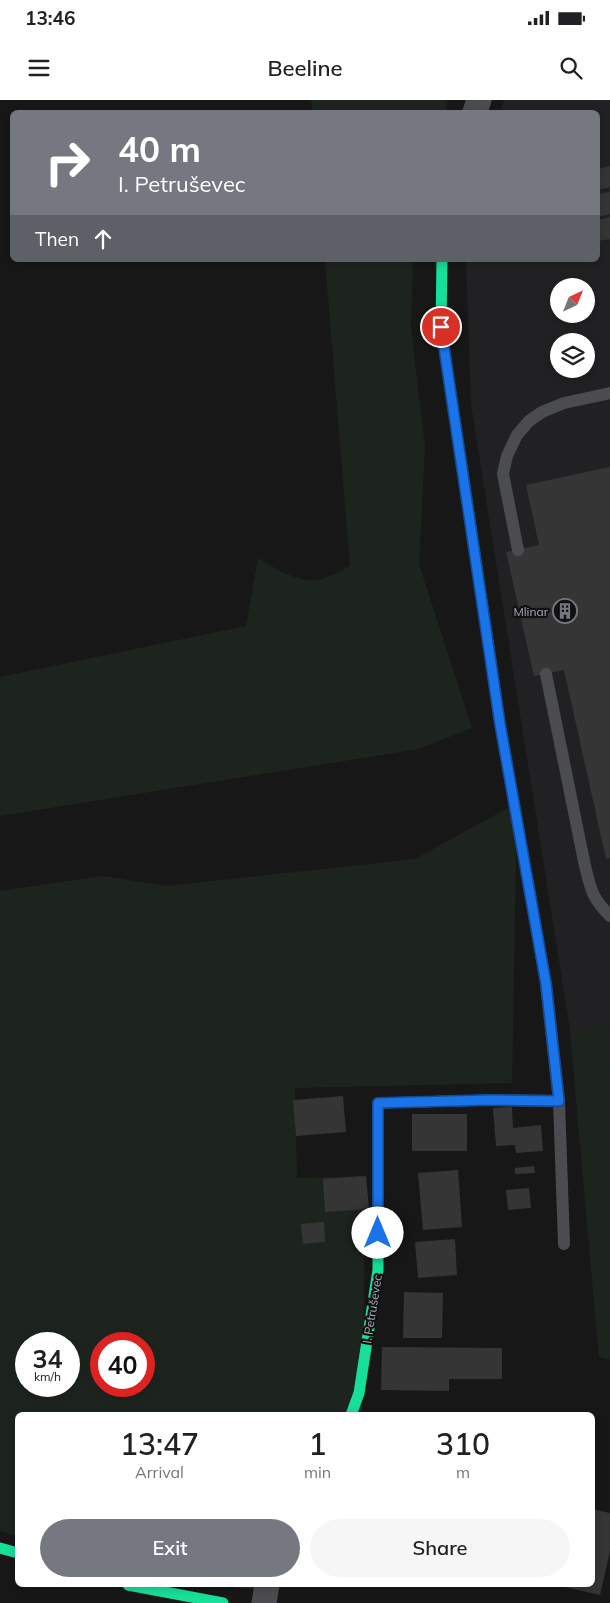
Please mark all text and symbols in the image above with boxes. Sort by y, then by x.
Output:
text: 13:46 [25,6,75,30]
icon: menu [25,54,53,82]
text: Beeline [267,54,343,82]
icon: search [557,54,585,82]
text: 40 m [118,127,201,171]
icon: right [35,130,100,195]
text: I. Petruševec [118,170,246,198]
icon: ahead [89,225,117,253]
text: Then [35,227,79,251]
north arrow [550,278,595,322]
map controls [550,278,595,378]
pin [420,306,462,348]
icon: arrive [427,313,455,341]
button: layers [550,333,595,378]
building icon: Mlinar [552,598,578,624]
place label: Mlinar [513,604,549,619]
position arrow [351,1206,403,1258]
street label: I. Petruševec [359,1273,385,1345]
speed limit sign: 40 [90,1332,155,1397]
text: 34 [32,1343,63,1374]
text: km/h [34,1369,61,1384]
text: 13:47 [120,1425,199,1463]
text: 1 [309,1425,327,1463]
text: 310 [436,1425,490,1463]
text: Arrival [135,1462,184,1482]
text: min [304,1462,331,1482]
text: m [456,1462,470,1482]
button: Exit [40,1519,300,1577]
button: Share [310,1519,570,1577]

